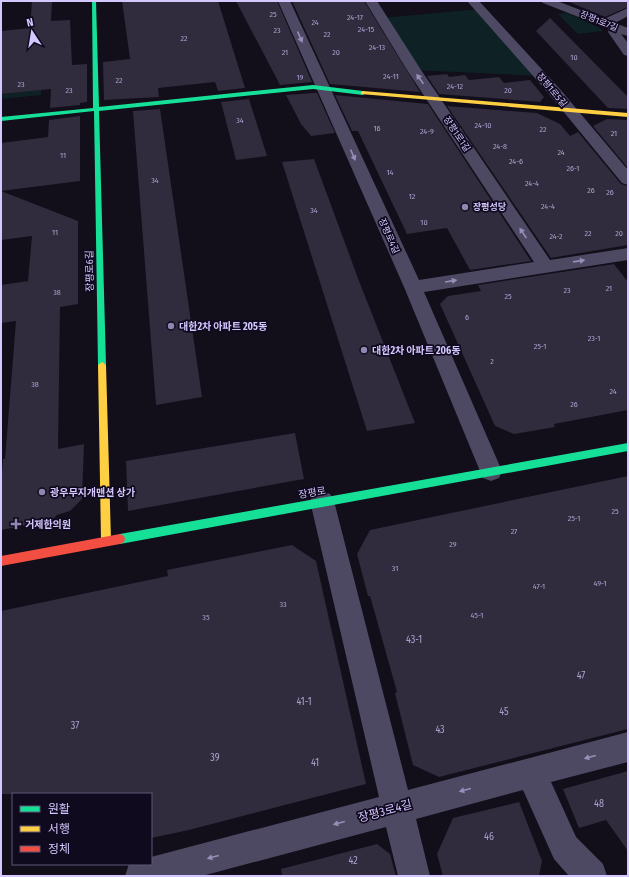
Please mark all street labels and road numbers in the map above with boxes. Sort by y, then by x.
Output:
street label: 장평1로7길 [578,9,620,33]
street label: 장평1로5길 [535,71,569,109]
street label: 장평1로1길 [442,115,472,153]
street label: 장평로4길 [377,217,401,255]
street label: 장평로6길 [84,250,96,292]
street label: 장평로 [298,485,327,501]
street label: 장평3로4길 [356,797,414,825]

